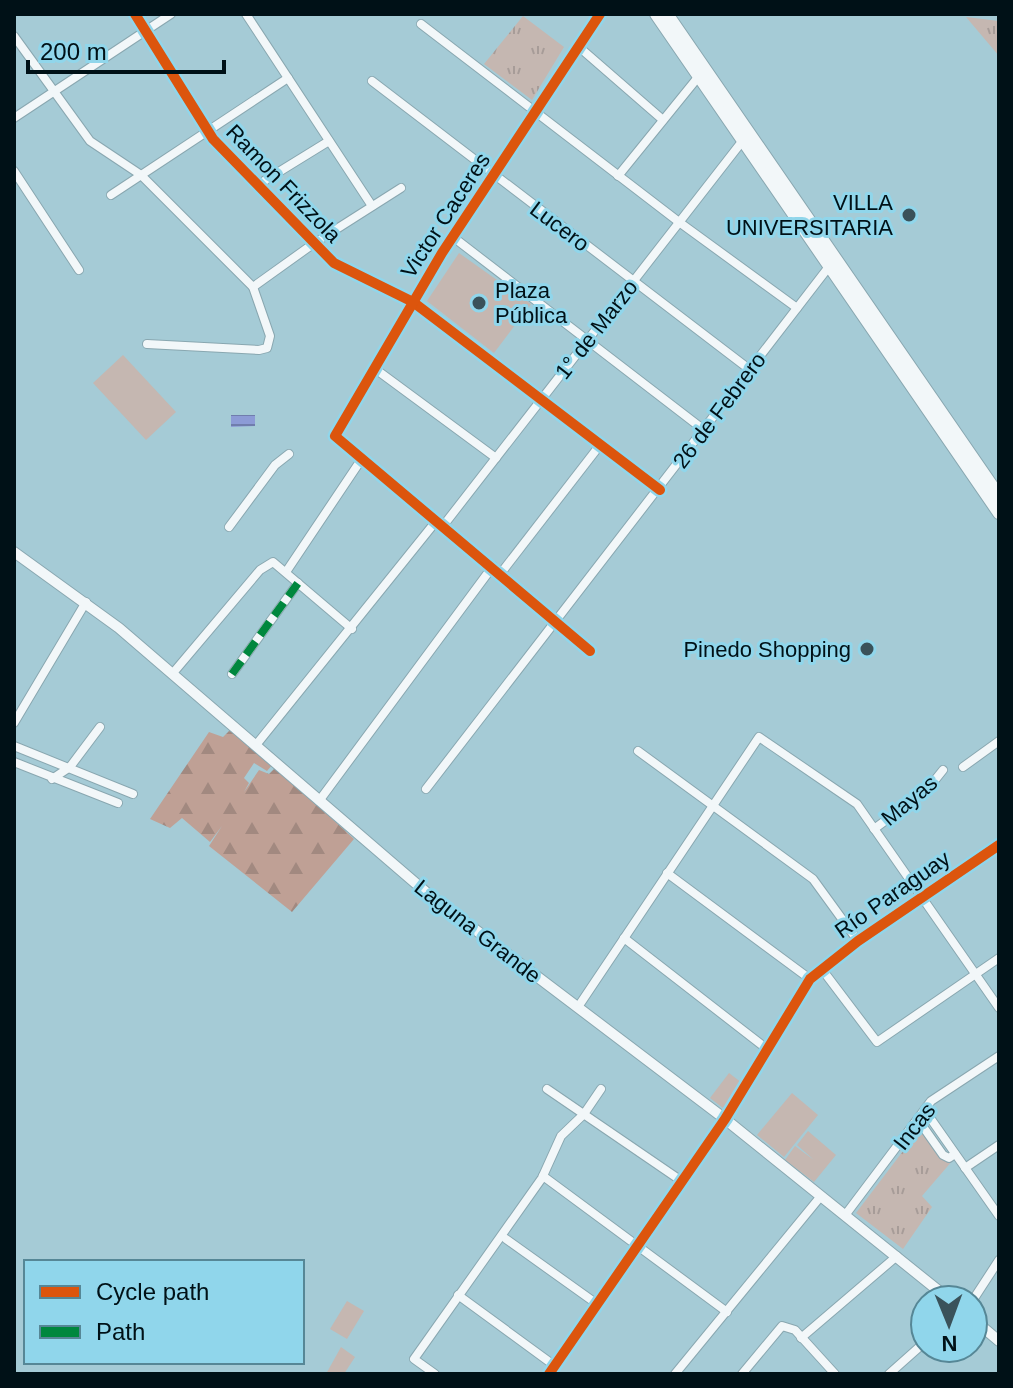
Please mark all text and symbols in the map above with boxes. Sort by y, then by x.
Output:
scale bar [28,24,224,74]
text: 200 m [40,38,107,65]
street label: Ramon Frizzola [221,119,347,248]
street label: Victor Caceres [396,148,495,282]
place label: VILLA UNIVERSITARIA [726,190,893,240]
street label: Lucero [525,196,594,257]
marker: VILLA UNIVERSITARIA [900,206,918,224]
street label: 1° de Marzo [550,275,643,384]
place label: Plaza Pública [495,278,568,328]
marker: Plaza Pública [470,294,488,312]
street label: 26 de Febrero [668,348,771,473]
place label: Pinedo Shopping [683,637,851,662]
marker: Pinedo Shopping [858,640,876,658]
street label: Mayas [876,770,942,831]
street label: Río Paraguay [830,846,955,943]
street label: Laguna Grande [410,874,546,988]
street label: Incas [888,1098,940,1155]
legend [24,1260,304,1364]
text: Cycle path [96,1278,209,1305]
north arrow [909,1284,989,1364]
text: Path [96,1318,145,1345]
text: N [941,1331,958,1356]

